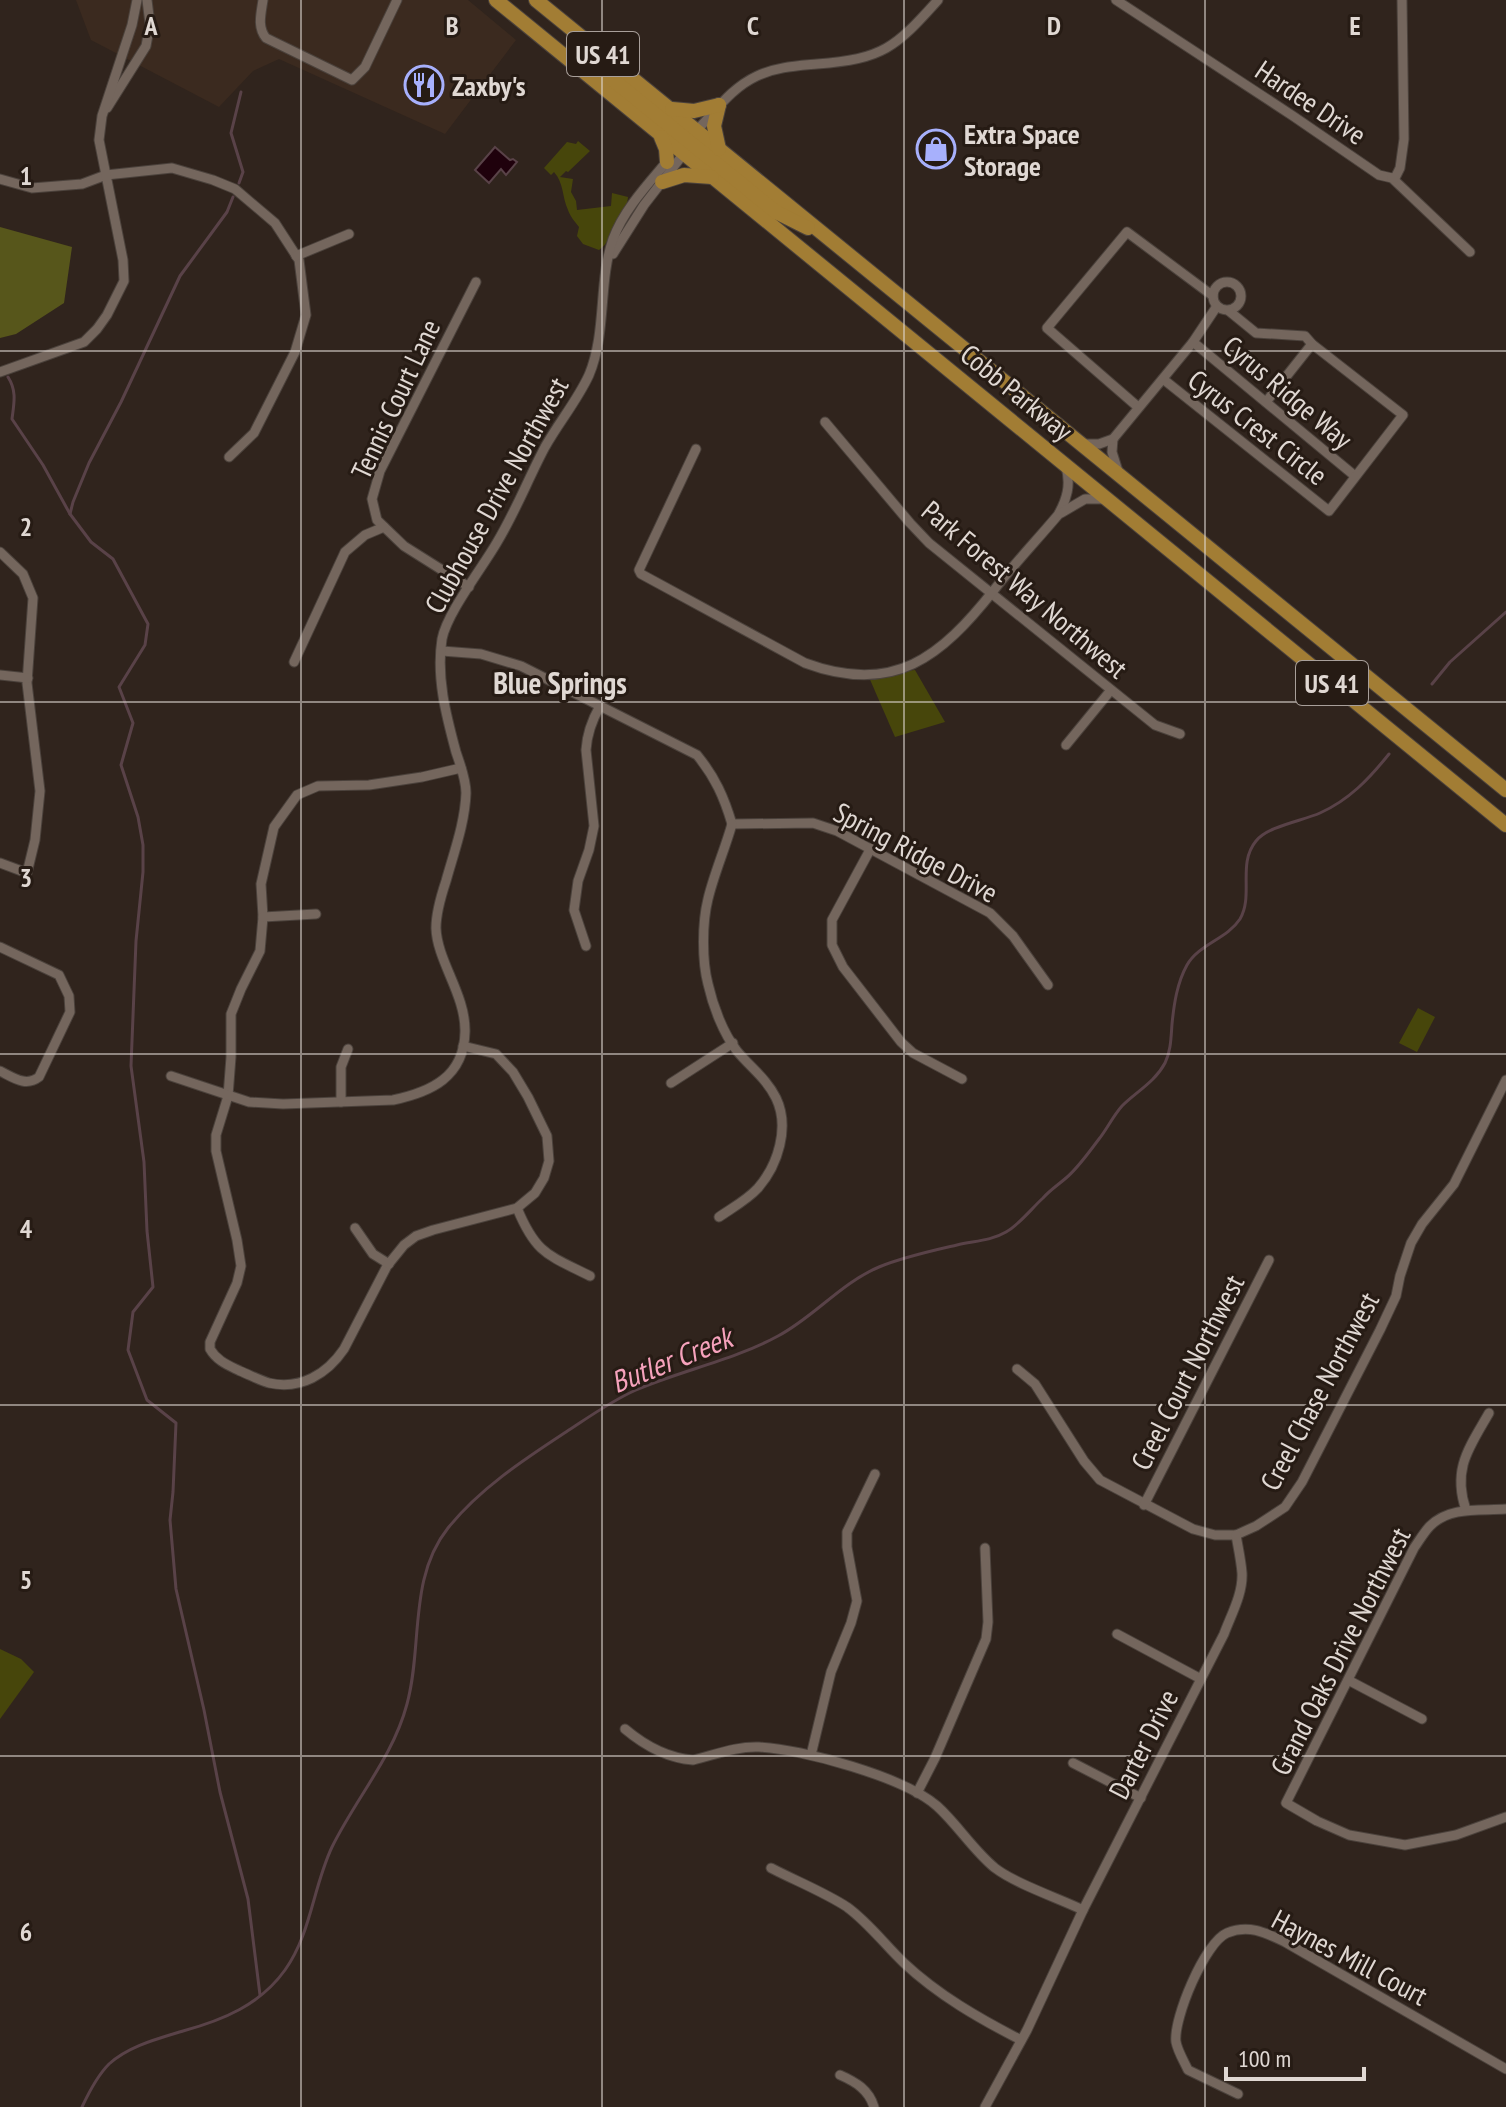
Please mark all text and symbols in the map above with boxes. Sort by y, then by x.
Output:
text: A [143,9,158,42]
text: B [446,9,459,42]
text: C [747,9,759,42]
text: D [1047,9,1061,42]
text: E [1349,9,1361,42]
road number: US 41 [567,32,639,76]
street label: Hardee Drive [1249,52,1373,152]
restaurant icon: Zaxby's [403,64,445,106]
place label: Zaxby's [452,67,526,104]
place label: Extra Space Storage [964,115,1080,184]
shop icon: Extra Space Storage [915,128,957,170]
text: 1 [20,159,32,192]
street label: Tennis Court Lane [342,313,448,485]
street label: Cyrus Ridge Way [1216,327,1361,457]
street label: Cobb Parkway [953,335,1081,449]
street label: Cyrus Crest Circle [1181,361,1335,493]
street label: Clubhouse Drive Northwest [416,370,576,620]
street label: Park Forest Way Northwest [914,492,1136,686]
text: 2 [20,510,32,543]
road number: US 41 [1296,661,1368,705]
district label: Blue Springs [493,663,627,702]
street label: Spring Ridge Drive [828,793,1004,911]
text: 3 [20,861,32,894]
text: 4 [20,1212,33,1245]
street label: Creel Court Northwest [1122,1268,1252,1476]
street label: Creel Chase Northwest [1251,1285,1387,1497]
water label: Butler Creek [605,1316,740,1401]
street label: Grand Oaks Drive Northwest [1262,1521,1419,1781]
text: 5 [20,1563,32,1596]
street label: Darter Drive [1100,1683,1186,1805]
street label: Haynes Mill Court [1266,1900,1435,2014]
text: 6 [20,1915,32,1948]
scale bar [1226,2031,1364,2081]
text: 100 m [1238,2043,1291,2074]

